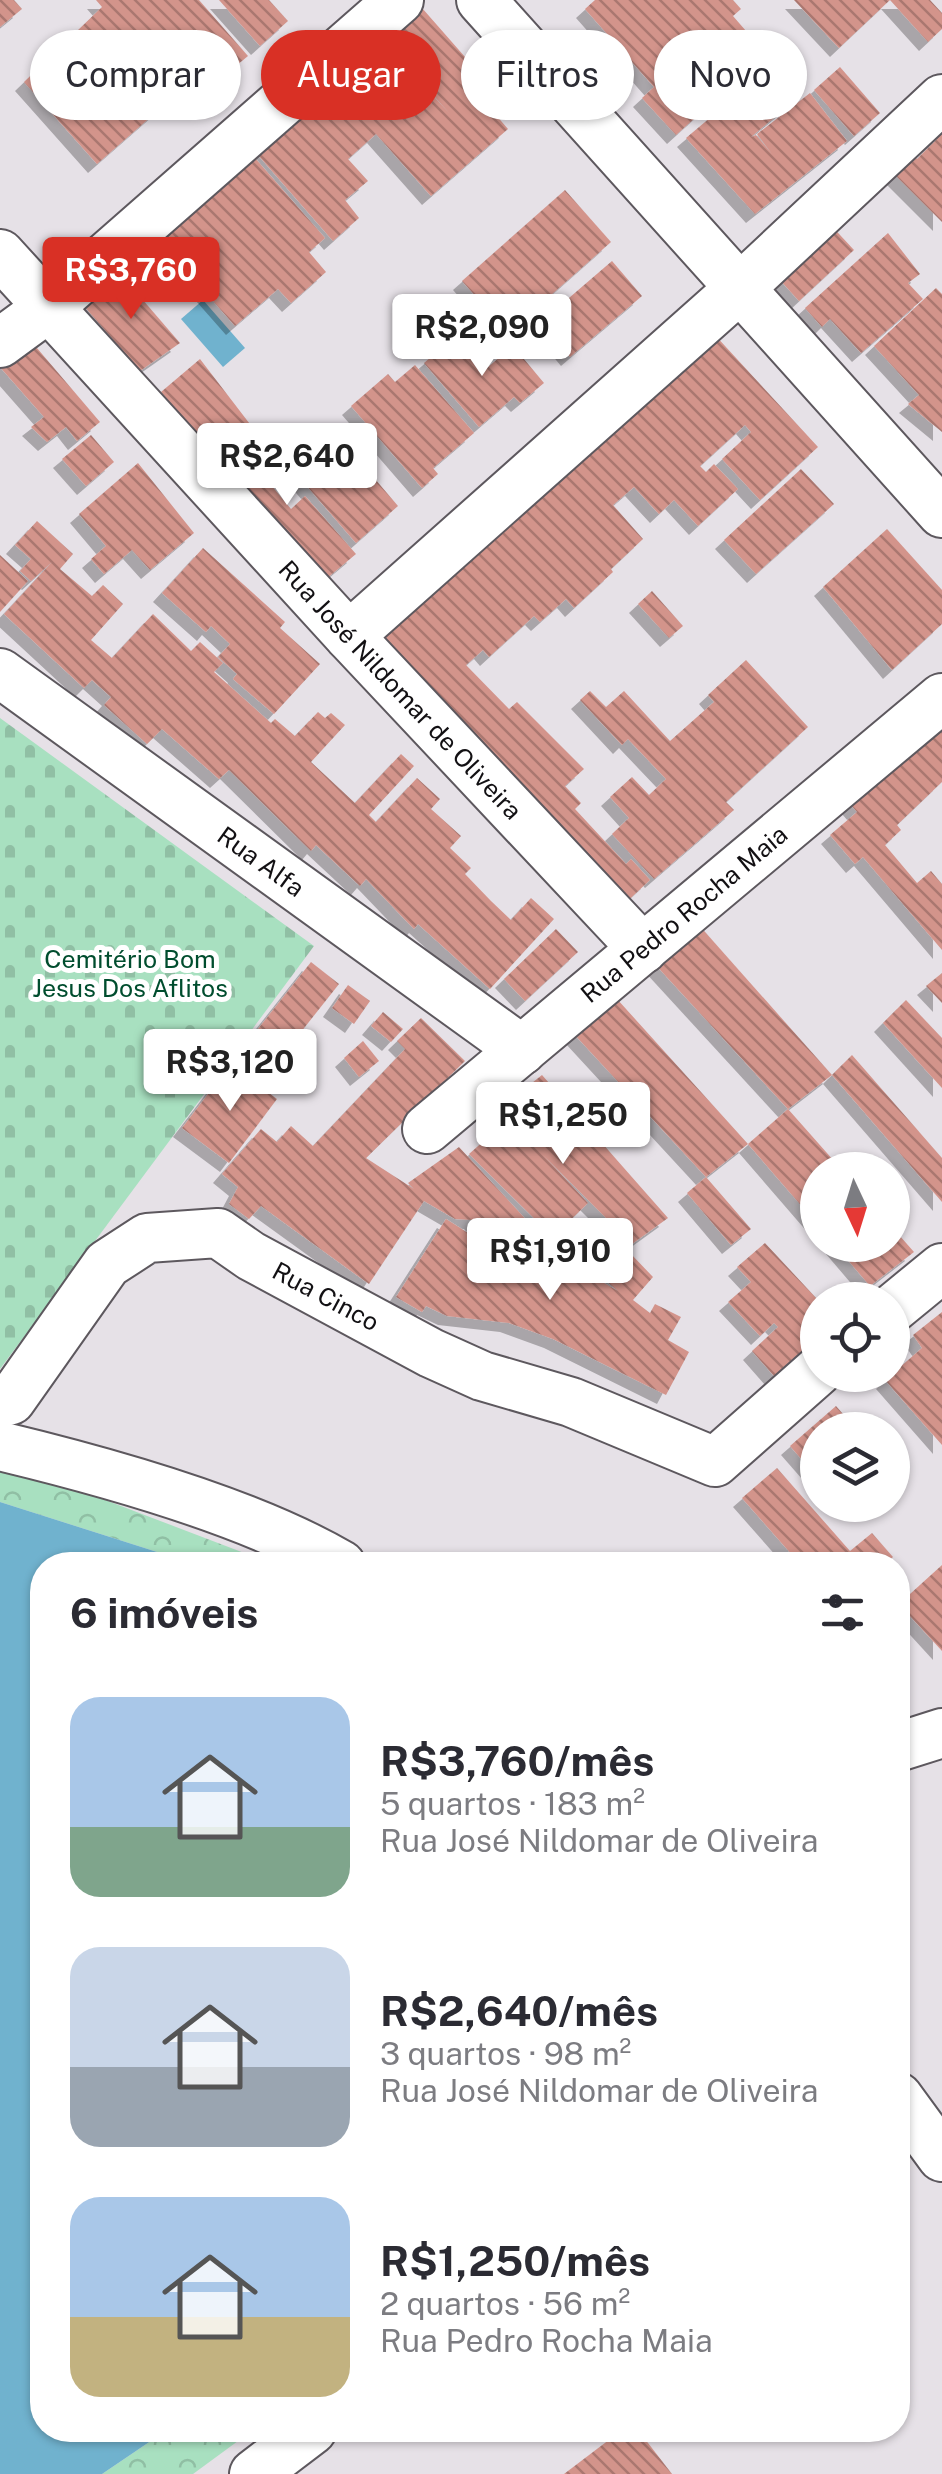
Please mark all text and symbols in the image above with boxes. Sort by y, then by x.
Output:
chip: Comprar [30,30,241,120]
chip: Alugar [261,30,441,120]
chip: Filtros [461,30,634,120]
chip: Novo [654,30,807,120]
pin: R$3,760 [39,237,223,322]
text: R$3,760 [65,251,197,288]
pin: R$2,090 [390,294,574,379]
text: R$2,090 [414,308,550,345]
pin: R$2,640 [195,423,379,508]
text: R$2,640 [219,437,355,474]
street label: Rua José Nildomar de Oliveira [273,554,528,826]
street label: Rua Pedro Rocha Maia [575,819,793,1009]
street label: Rua Alfa [212,820,310,903]
park label: Cemitério Bom Jesus Dos Aflitos [32,944,228,1003]
pin: R$3,120 [138,1029,322,1114]
text: R$3,120 [166,1043,294,1080]
pin: R$1,250 [471,1082,655,1167]
text: R$1,250 [498,1096,628,1133]
north arrow [800,1152,910,1262]
map controls [800,1152,910,1522]
pin: R$1,910 [458,1218,642,1303]
text: R$1,910 [489,1232,611,1269]
street label: Rua Cinco [267,1255,384,1337]
button: locate [800,1282,910,1392]
button: layers [800,1412,910,1522]
icon: filters [815,1585,870,1640]
text: 6 imóveis [70,1588,258,1637]
text: R$3,760/mês [380,1736,654,1785]
icon: home [150,1737,270,1857]
text: 5 quartos · 183 m² [380,1785,645,1822]
text: Rua José Nildomar de Oliveira [380,1822,818,1859]
text: R$2,640/mês [380,1986,658,2035]
icon: home [150,1987,270,2107]
text: 3 quartos · 98 m² [380,2035,631,2072]
text: Rua José Nildomar de Oliveira [380,2072,818,2109]
text: R$1,250/mês [380,2236,650,2285]
icon: home [150,2237,270,2357]
text: 2 quartos · 56 m² [380,2285,630,2322]
text: Rua Pedro Rocha Maia [380,2322,713,2359]

